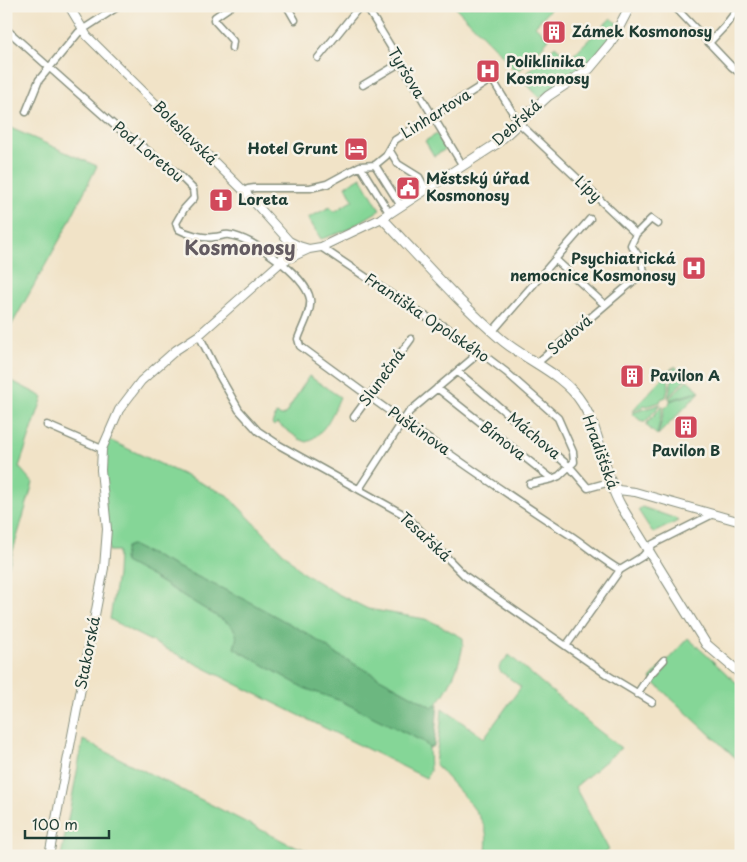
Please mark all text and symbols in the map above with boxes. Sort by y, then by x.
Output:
building icon: Zámek Kosmonosy [541,19,567,45]
place label: Zámek Kosmonosy [572,19,712,42]
street label: Tyršova [383,42,432,103]
place label: Poliklinika Kosmonosy [506,49,589,89]
hospital icon: Poliklinika Kosmonosy [475,58,501,84]
street label: Linhartova [396,82,475,143]
street label: Debřská [486,93,546,150]
street label: Boleslavská [149,94,224,170]
street label: Pod Loretou [108,115,190,187]
place label: Hotel Grunt [248,136,338,159]
hotel icon: Hotel Grunt [343,136,369,162]
place label: Městský úřad Kosmonosy [426,166,529,206]
street label: Lípy [570,169,608,206]
public building icon: Městský úřad Kosmonosy [395,175,421,201]
church icon: Loreta [208,187,234,213]
place label: Loreta [238,187,288,210]
district label: Kosmonosy [184,232,296,262]
place label: Psychiatrická nemocnice Kosmonosy [510,246,676,286]
hospital icon: Psychiatrická nemocnice Kosmonosy [681,255,707,281]
street label: Františka Opolského [361,266,495,367]
street label: Sadová [542,308,597,360]
street label: Slunečná [352,343,410,411]
building icon: Pavilon A [619,363,645,389]
place label: Pavilon A [650,363,720,386]
street label: Puškinova [384,400,457,460]
street label: Máchova [503,406,567,465]
street label: Hradišťská [577,411,626,493]
street label: Bímova [476,414,532,466]
building icon: Pavilon B [673,414,699,440]
place label: Pavilon B [652,438,720,461]
street label: Tesařská [395,506,458,566]
street label: Stakorská [68,613,105,691]
scale bar [25,807,109,839]
text: 100 m [32,812,78,835]

